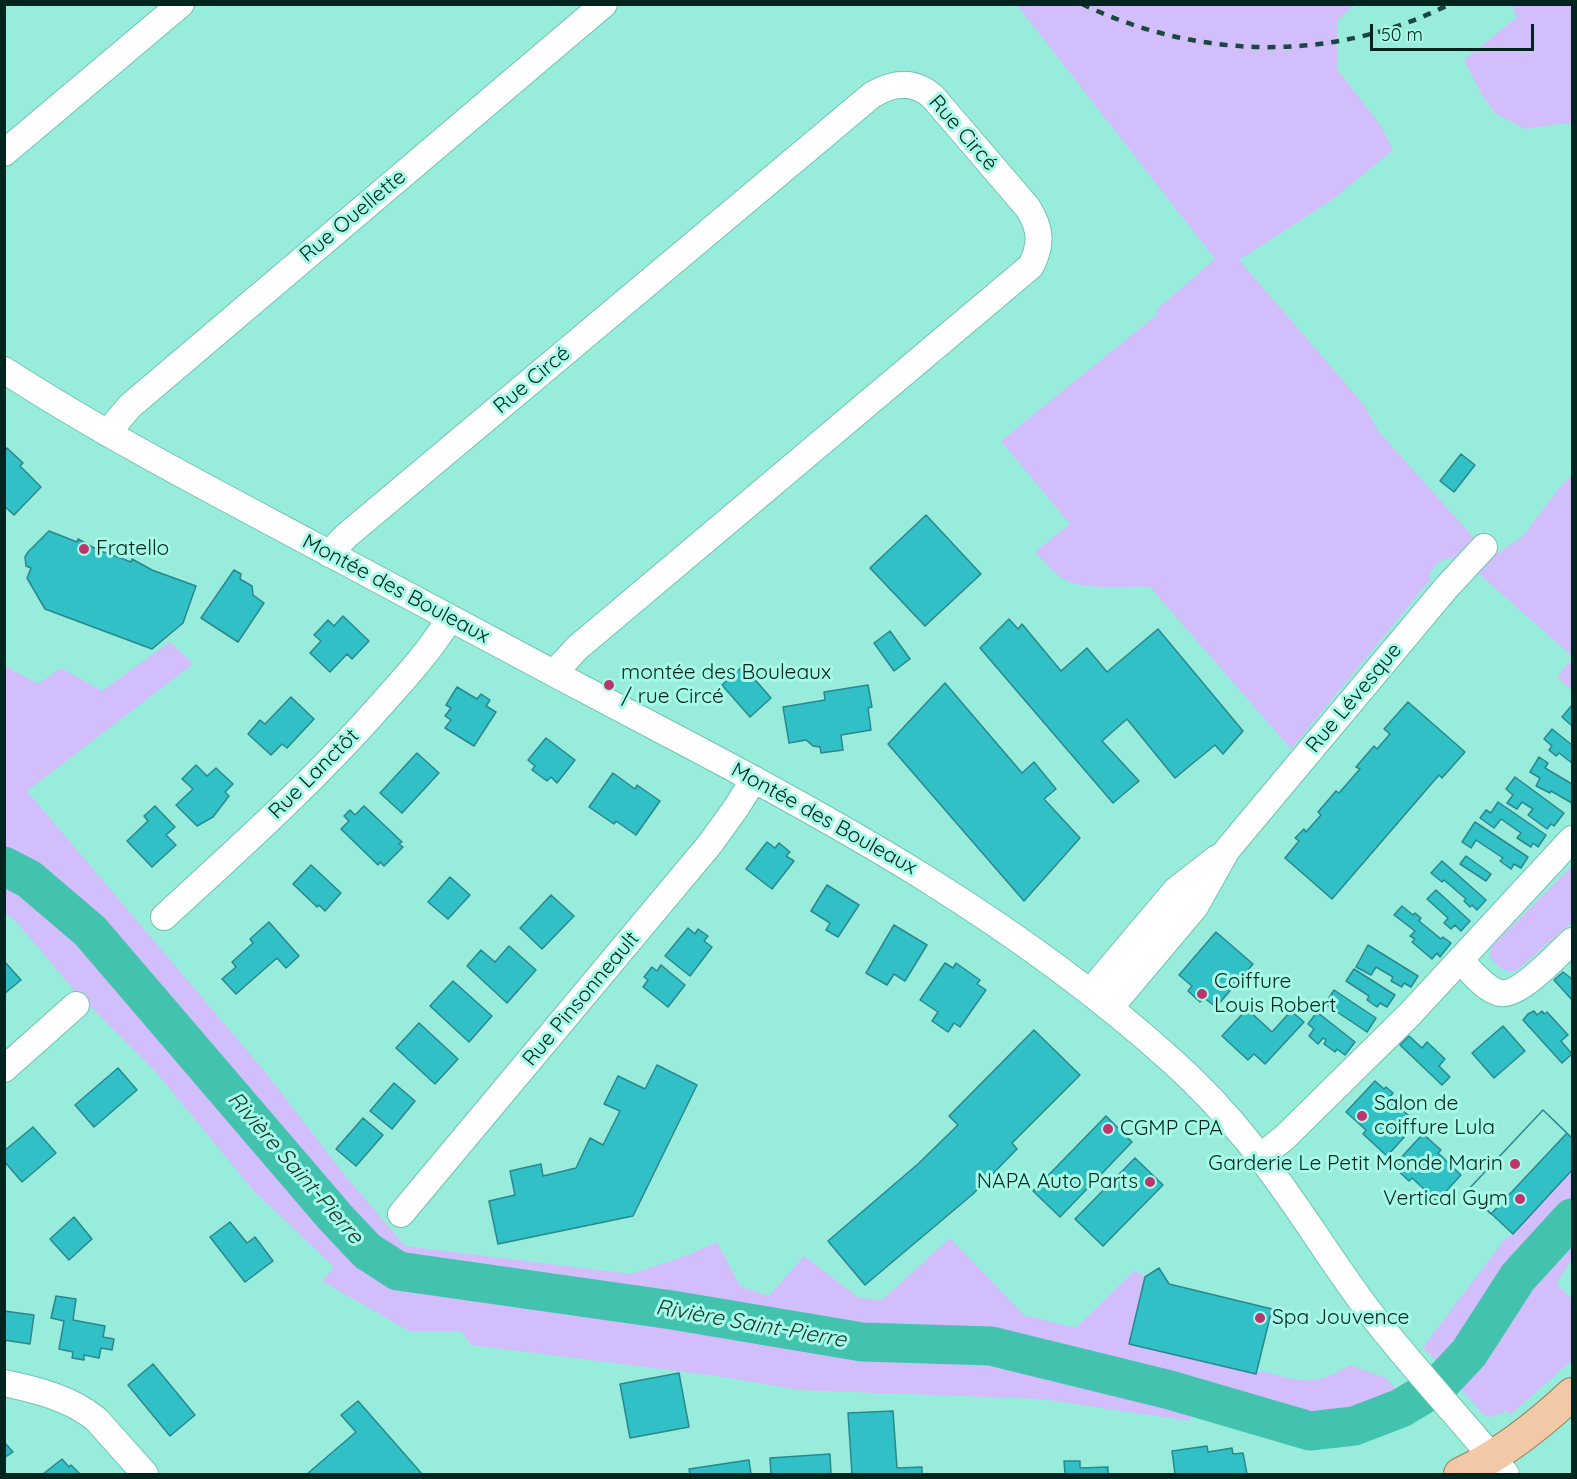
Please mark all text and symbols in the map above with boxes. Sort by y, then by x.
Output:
scale bar [1373,12,1536,50]
text: 50 m [1381,23,1423,46]
street label: Rue Circé [923,90,1003,176]
street label: Rue Ouellette [295,164,411,268]
street label: Rue Circé [489,341,575,419]
street label: Montée des Bouleaux [298,529,494,649]
place label: Fratello [96,536,169,562]
marker: Fratello [77,542,91,556]
street label: Rue Lévesque [1301,638,1407,758]
place label: montée des Bouleaux / rue Circé [621,660,831,710]
marker: montée des Bouleaux / rue Circé [602,678,616,692]
street label: Rue Lanctôt [264,724,364,824]
street label: Montée des Bouleaux [727,757,921,881]
street label: Rue Pinsonneault [517,927,645,1071]
place label: Coiffure Louis Robert [1214,969,1336,1019]
marker: Coiffure Louis Robert [1195,987,1209,1001]
water label: Rivière Saint-Pierre [222,1087,368,1249]
place label: Salon de coiffure Lula [1374,1091,1495,1141]
marker: Salon de coiffure Lula [1355,1109,1369,1123]
place label: CGMP CPA [1120,1116,1223,1142]
marker: CGMP CPA [1101,1122,1115,1136]
place label: Garderie Le Petit Monde Marin [1208,1151,1503,1177]
marker: Garderie Le Petit Monde Marin [1508,1157,1522,1171]
place label: NAPA Auto Parts [977,1169,1138,1195]
marker: NAPA Auto Parts [1143,1175,1157,1189]
place label: Vertical Gym [1383,1186,1508,1212]
marker: Vertical Gym [1513,1192,1527,1206]
water label: Rivière Saint-Pierre [654,1294,848,1354]
place label: Spa Jouvence [1272,1305,1409,1331]
marker: Spa Jouvence [1253,1311,1267,1325]

